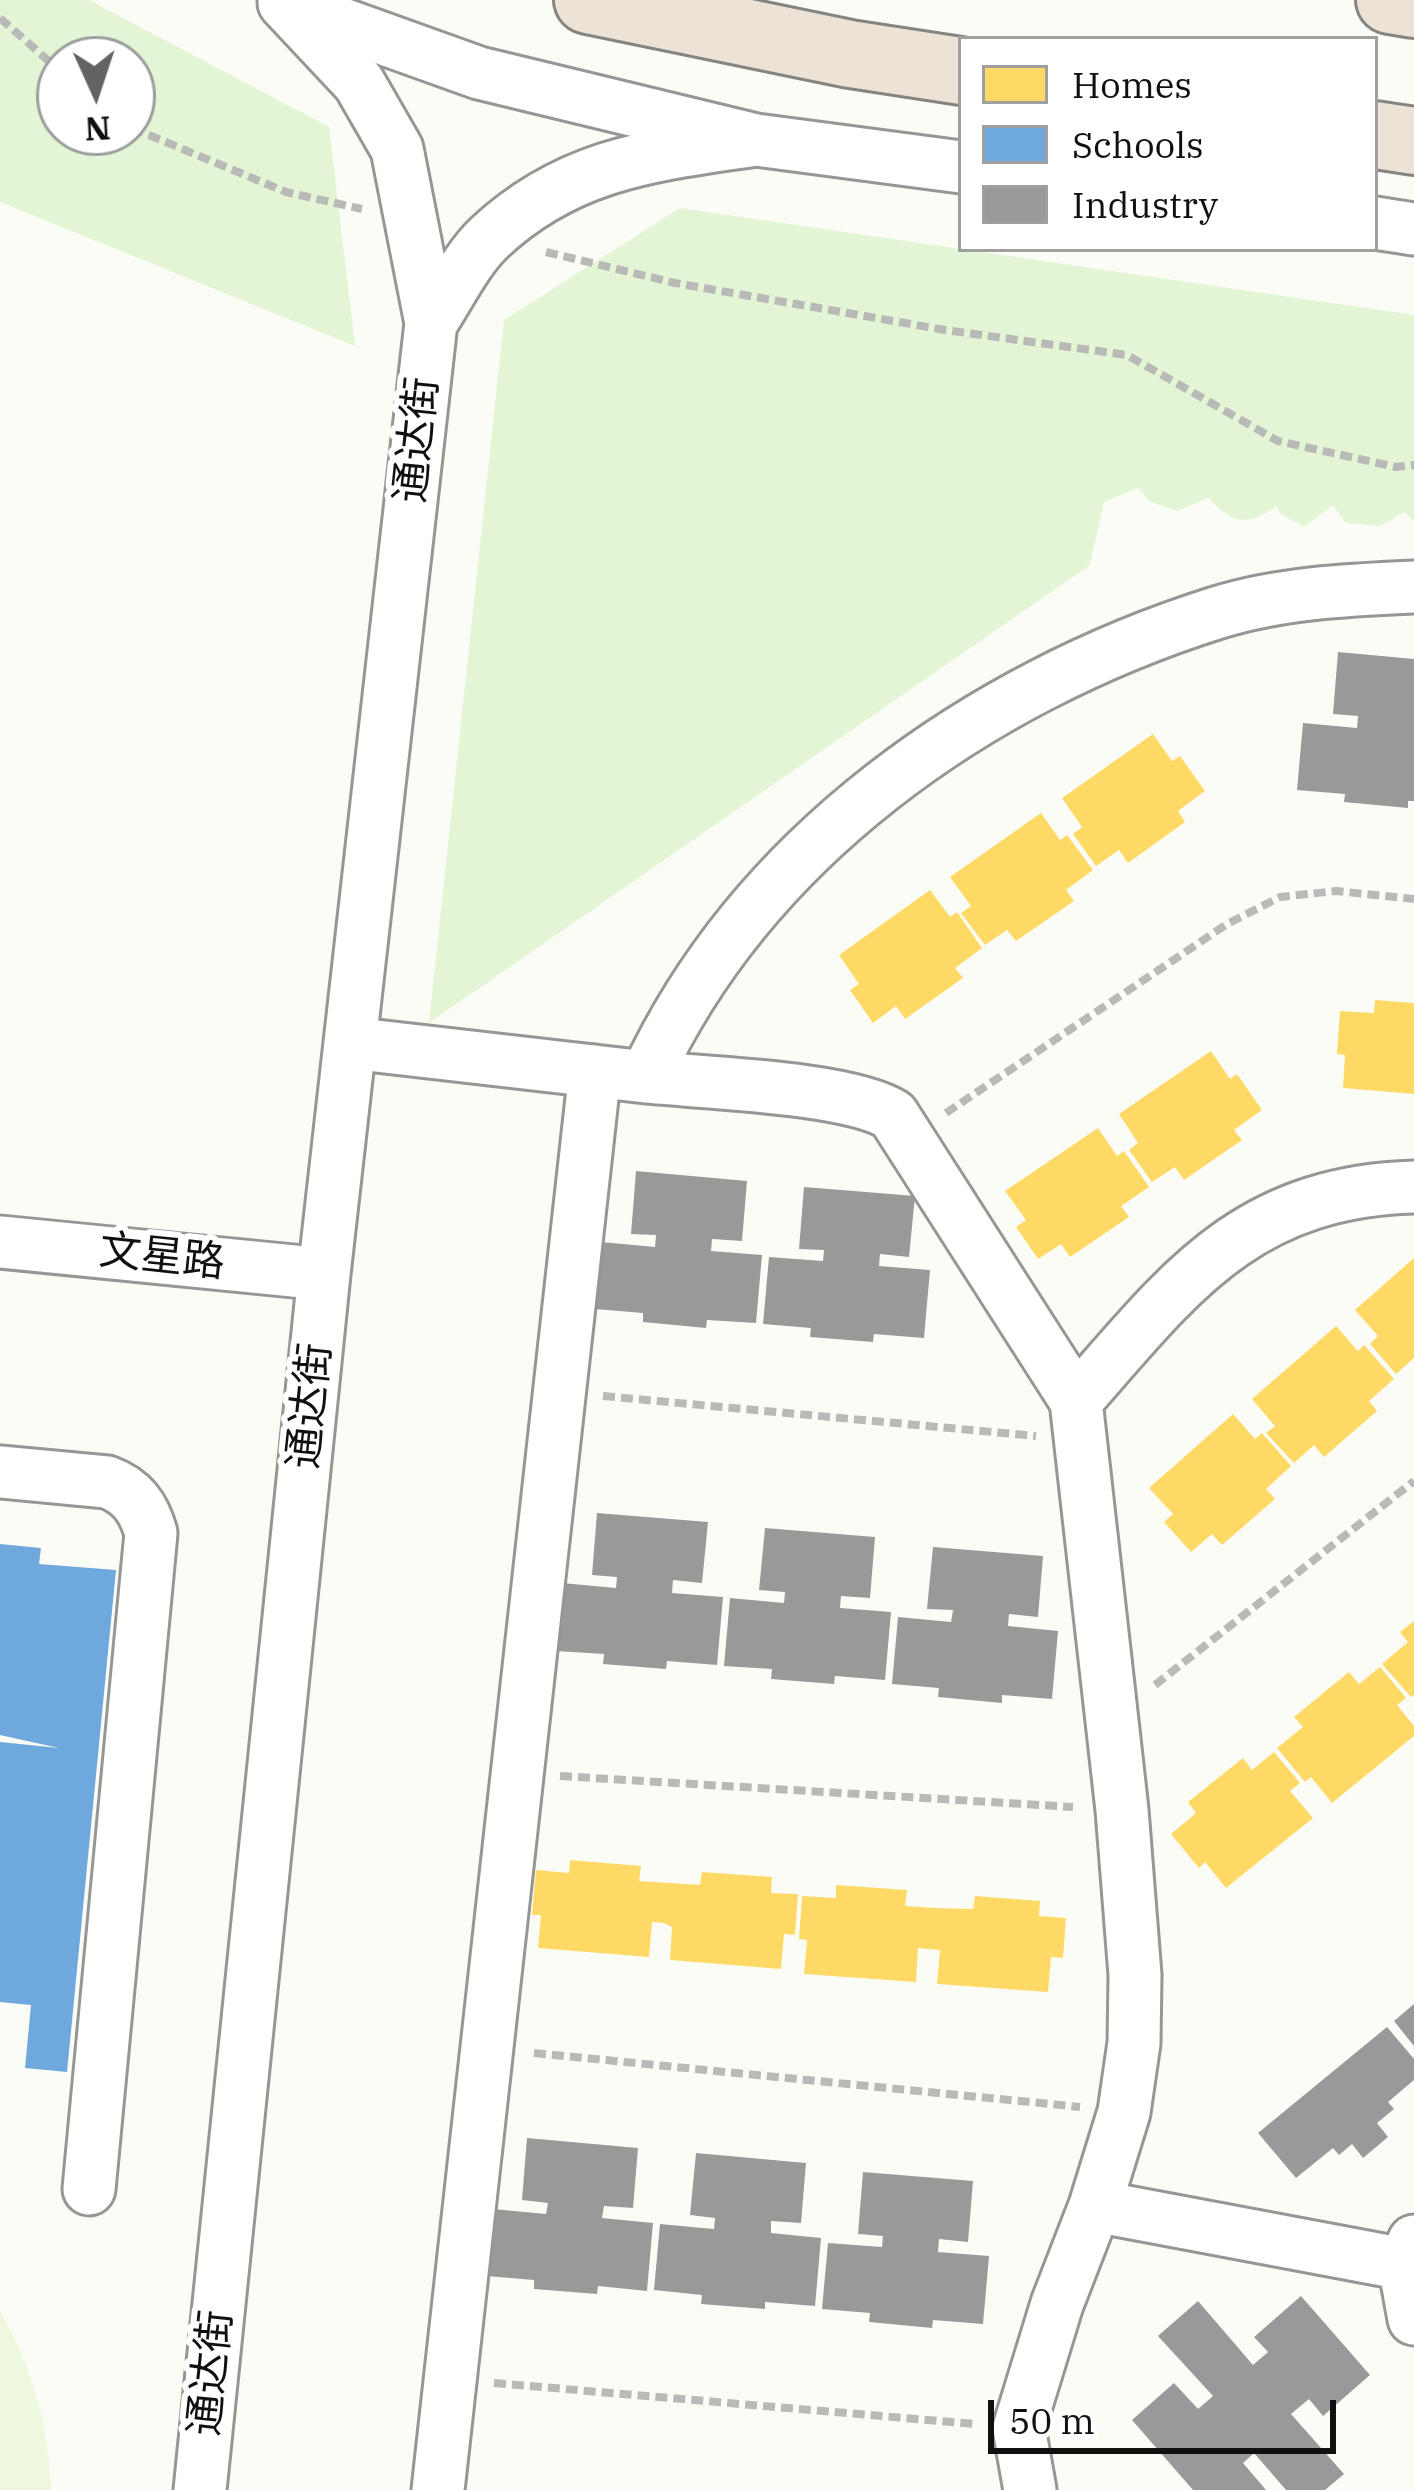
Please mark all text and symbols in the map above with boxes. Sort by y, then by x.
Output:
north arrow [36,36,156,156]
legend [958,36,1378,252]
text: Homes [1072,61,1192,108]
text: N [84,107,112,152]
text: Schools [1072,121,1204,168]
text: Industry [1072,181,1218,228]
street label: 通达街 [386,375,450,505]
street label: 文星路 [97,1226,227,1290]
street label: 通达街 [279,1341,343,1471]
street label: 通达街 [180,2308,244,2438]
scale bar [994,2376,1342,2450]
text: 50 m [1009,2397,1095,2444]

